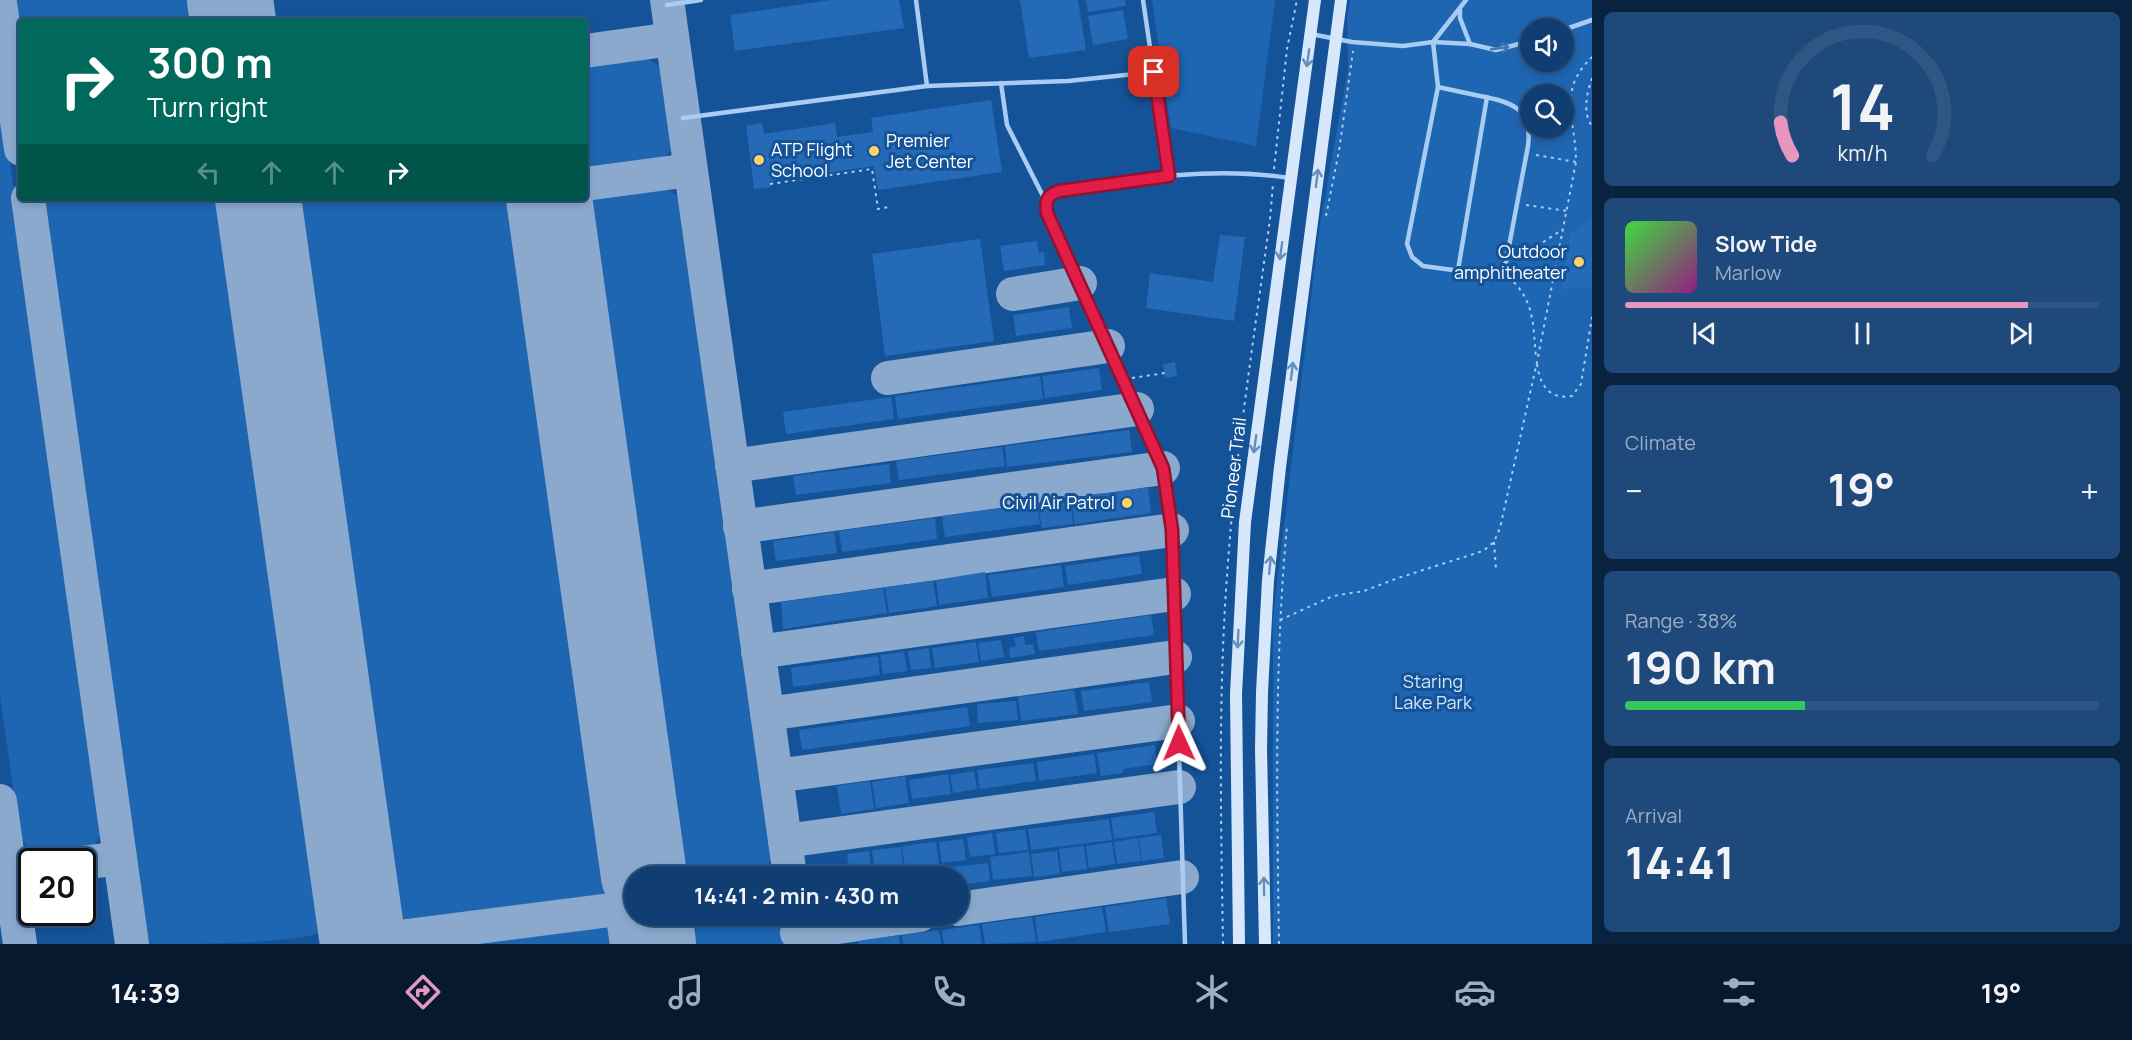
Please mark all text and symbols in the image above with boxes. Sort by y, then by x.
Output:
map controls [1520,18,1574,138]
button: sound [1520,18,1574,72]
text: 300 m [147,33,273,91]
icon: right [48,42,126,120]
one-way arrow [1490,43,1509,54]
pin [1128,46,1179,97]
one-way arrow [1302,48,1313,67]
icon: arrive [1137,55,1170,88]
text: 14 [1829,63,1895,149]
button: search [1520,84,1574,138]
text: Turn right [147,88,268,125]
place label: Premier Jet Center [886,128,974,173]
place label: ATP Flight School [771,137,853,182]
text: km/h [1837,139,1887,168]
marker: Premier Jet Center [867,144,881,158]
marker: ATP Flight School [752,153,766,167]
icon: left [192,156,225,189]
icon: ahead [255,156,288,189]
icon: ahead [318,156,351,189]
icon: right [381,156,414,189]
one-way arrow [1312,168,1323,188]
text: Slow Tide [1715,229,1817,259]
place label: Outdoor amphitheater [1454,239,1568,284]
one-way arrow [1276,241,1287,261]
marker: Outdoor amphitheater [1572,255,1586,269]
text: Marlow [1715,259,1782,286]
icon: previous [1688,317,1721,350]
icon: pause [1846,317,1879,350]
icon: next [2004,317,2037,350]
one-way arrow [1287,362,1298,382]
street label: Pioneer Trail [1215,416,1251,520]
text: Climate [1625,429,1696,456]
one-way arrow [1249,434,1260,454]
text: 19° [1827,458,1895,520]
text: − [1625,468,1643,513]
text: + [2080,468,2099,513]
place label: Civil Air Patrol [1002,490,1115,514]
marker: Civil Air Patrol [1120,496,1134,510]
one-way arrow [1264,555,1275,575]
text: Range · 38% [1625,607,1737,634]
one-way arrow [1232,628,1243,648]
text: 190 km [1625,636,1776,698]
park label: Staring Lake Park [1394,669,1473,714]
position arrow [1147,711,1211,775]
text: Arrival [1625,802,1682,829]
text: 14:41 [1625,831,1735,893]
speed limit sign: 20 [18,848,96,926]
one-way arrow [1258,876,1269,896]
text: 14:41 · 2 min · 430 m [694,881,899,911]
icon: directions [402,971,444,1013]
icon: music [665,971,707,1013]
icon: phone [928,971,970,1013]
icon: climate [1191,971,1233,1013]
icon: car [1454,971,1496,1013]
icon: filters [1718,971,1760,1013]
text: 14:39 [111,974,181,1011]
text: 19° [1981,974,2021,1011]

